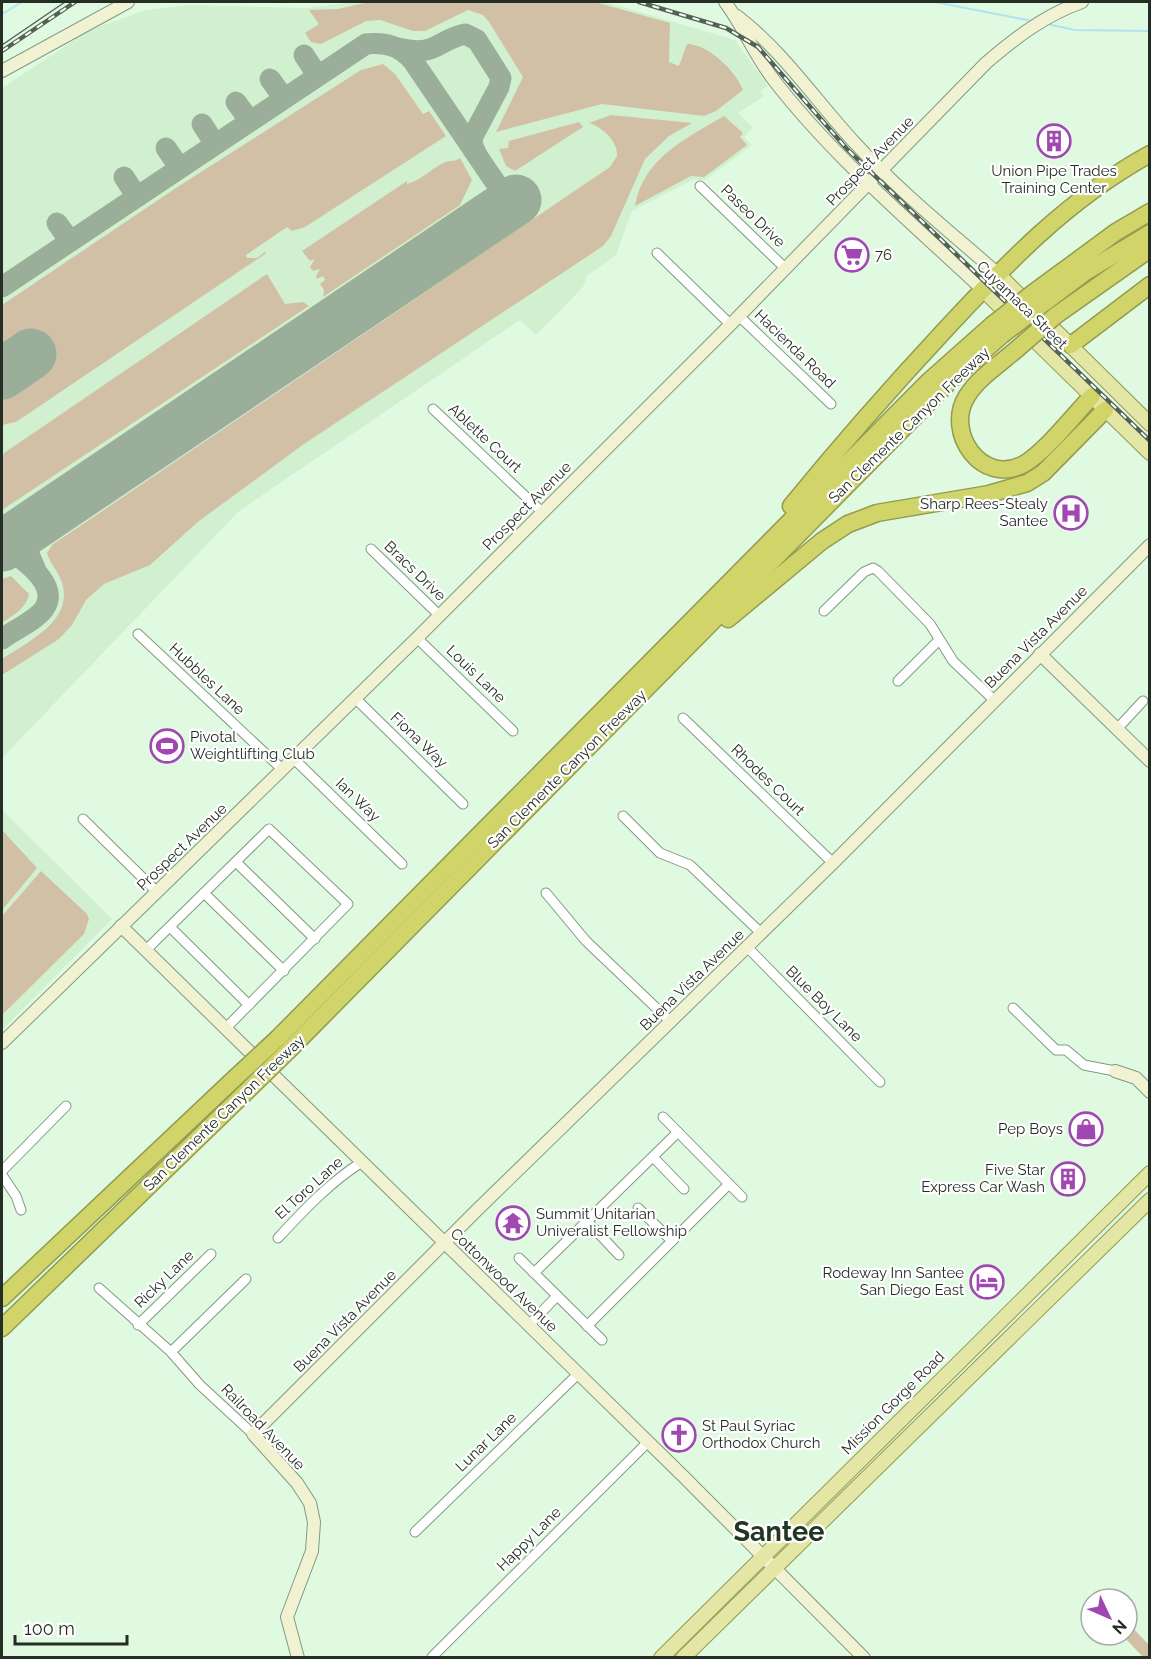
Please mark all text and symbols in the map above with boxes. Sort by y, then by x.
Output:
street label: Prospect Avenue [823,112,918,210]
building icon: Union Pipe Trades Training Center [1036,123,1072,159]
place label: Union Pipe Trades Training Center [991,162,1117,197]
street label: Paseo Drive [717,181,789,251]
supermarket icon: 76 [834,237,870,273]
place label: 76 [875,246,892,264]
street label: Cuyamaca Street [973,257,1071,353]
street label: Hacienda Road [751,306,839,392]
street label: San Clemente Canyon Freeway [825,343,993,507]
street label: Ablette Court [445,400,525,476]
street label: Prospect Avenue [479,458,575,554]
place label: Sharp Rees-Stealy Santee [920,495,1048,530]
hospital icon: Sharp Rees-Stealy Santee [1053,495,1089,531]
street label: Bracs Drive [381,537,450,605]
street label: Buena Vista Avenue [981,582,1091,692]
street label: Hubbles Lane [165,639,249,719]
street label: Louis Lane [443,641,509,707]
street label: San Clemente Canyon Freeway [484,686,650,852]
street label: Fiona Way [387,708,451,772]
sports icon: Pivotal Weightlifting Club [149,728,185,764]
place label: Pivotal Weightlifting Club [190,728,315,763]
street label: Rhodes Court [728,741,808,819]
street label: Ian Way [332,774,384,826]
street label: Prospect Avenue [133,799,231,894]
street label: Buena Vista Avenue [636,926,748,1034]
street label: Blue Boy Lane [782,962,866,1046]
street label: San Clemente Canyon Freeway [140,1031,308,1195]
shop icon: Pep Boys [1068,1111,1104,1147]
place label: Pep Boys [998,1120,1063,1138]
street label: El Toro Lane [271,1153,347,1223]
place label: Five Star Express Car Wash [921,1161,1046,1196]
building icon: Five Star Express Car Wash [1050,1161,1086,1197]
temple icon: Summit Unitarian Univeralist Fellowship [495,1205,531,1241]
place label: Summit Unitarian Univeralist Fellowship [536,1205,687,1240]
street label: Cottonwood Avenue [447,1224,561,1336]
street label: Ricky Lane [131,1246,197,1312]
place label: Rodeway Inn Santee San Diego East [823,1264,964,1299]
hotel icon: Rodeway Inn Santee San Diego East [969,1264,1005,1300]
street label: Buena Vista Avenue [290,1266,400,1376]
street label: Mission Gorge Road [838,1348,948,1458]
street label: Railroad Avenue [217,1380,309,1474]
street label: Lunar Lane [452,1408,520,1475]
church icon: St Paul Syriac Orthodox Church [661,1417,697,1453]
place label: St Paul Syriac Orthodox Church [702,1417,820,1452]
street label: Happy Lane [493,1503,565,1575]
district label: Santee [734,1516,824,1547]
north arrow [1079,1587,1139,1647]
scale bar [15,1608,128,1646]
text: N [1108,1616,1131,1638]
text: 100 m [24,1618,75,1639]

